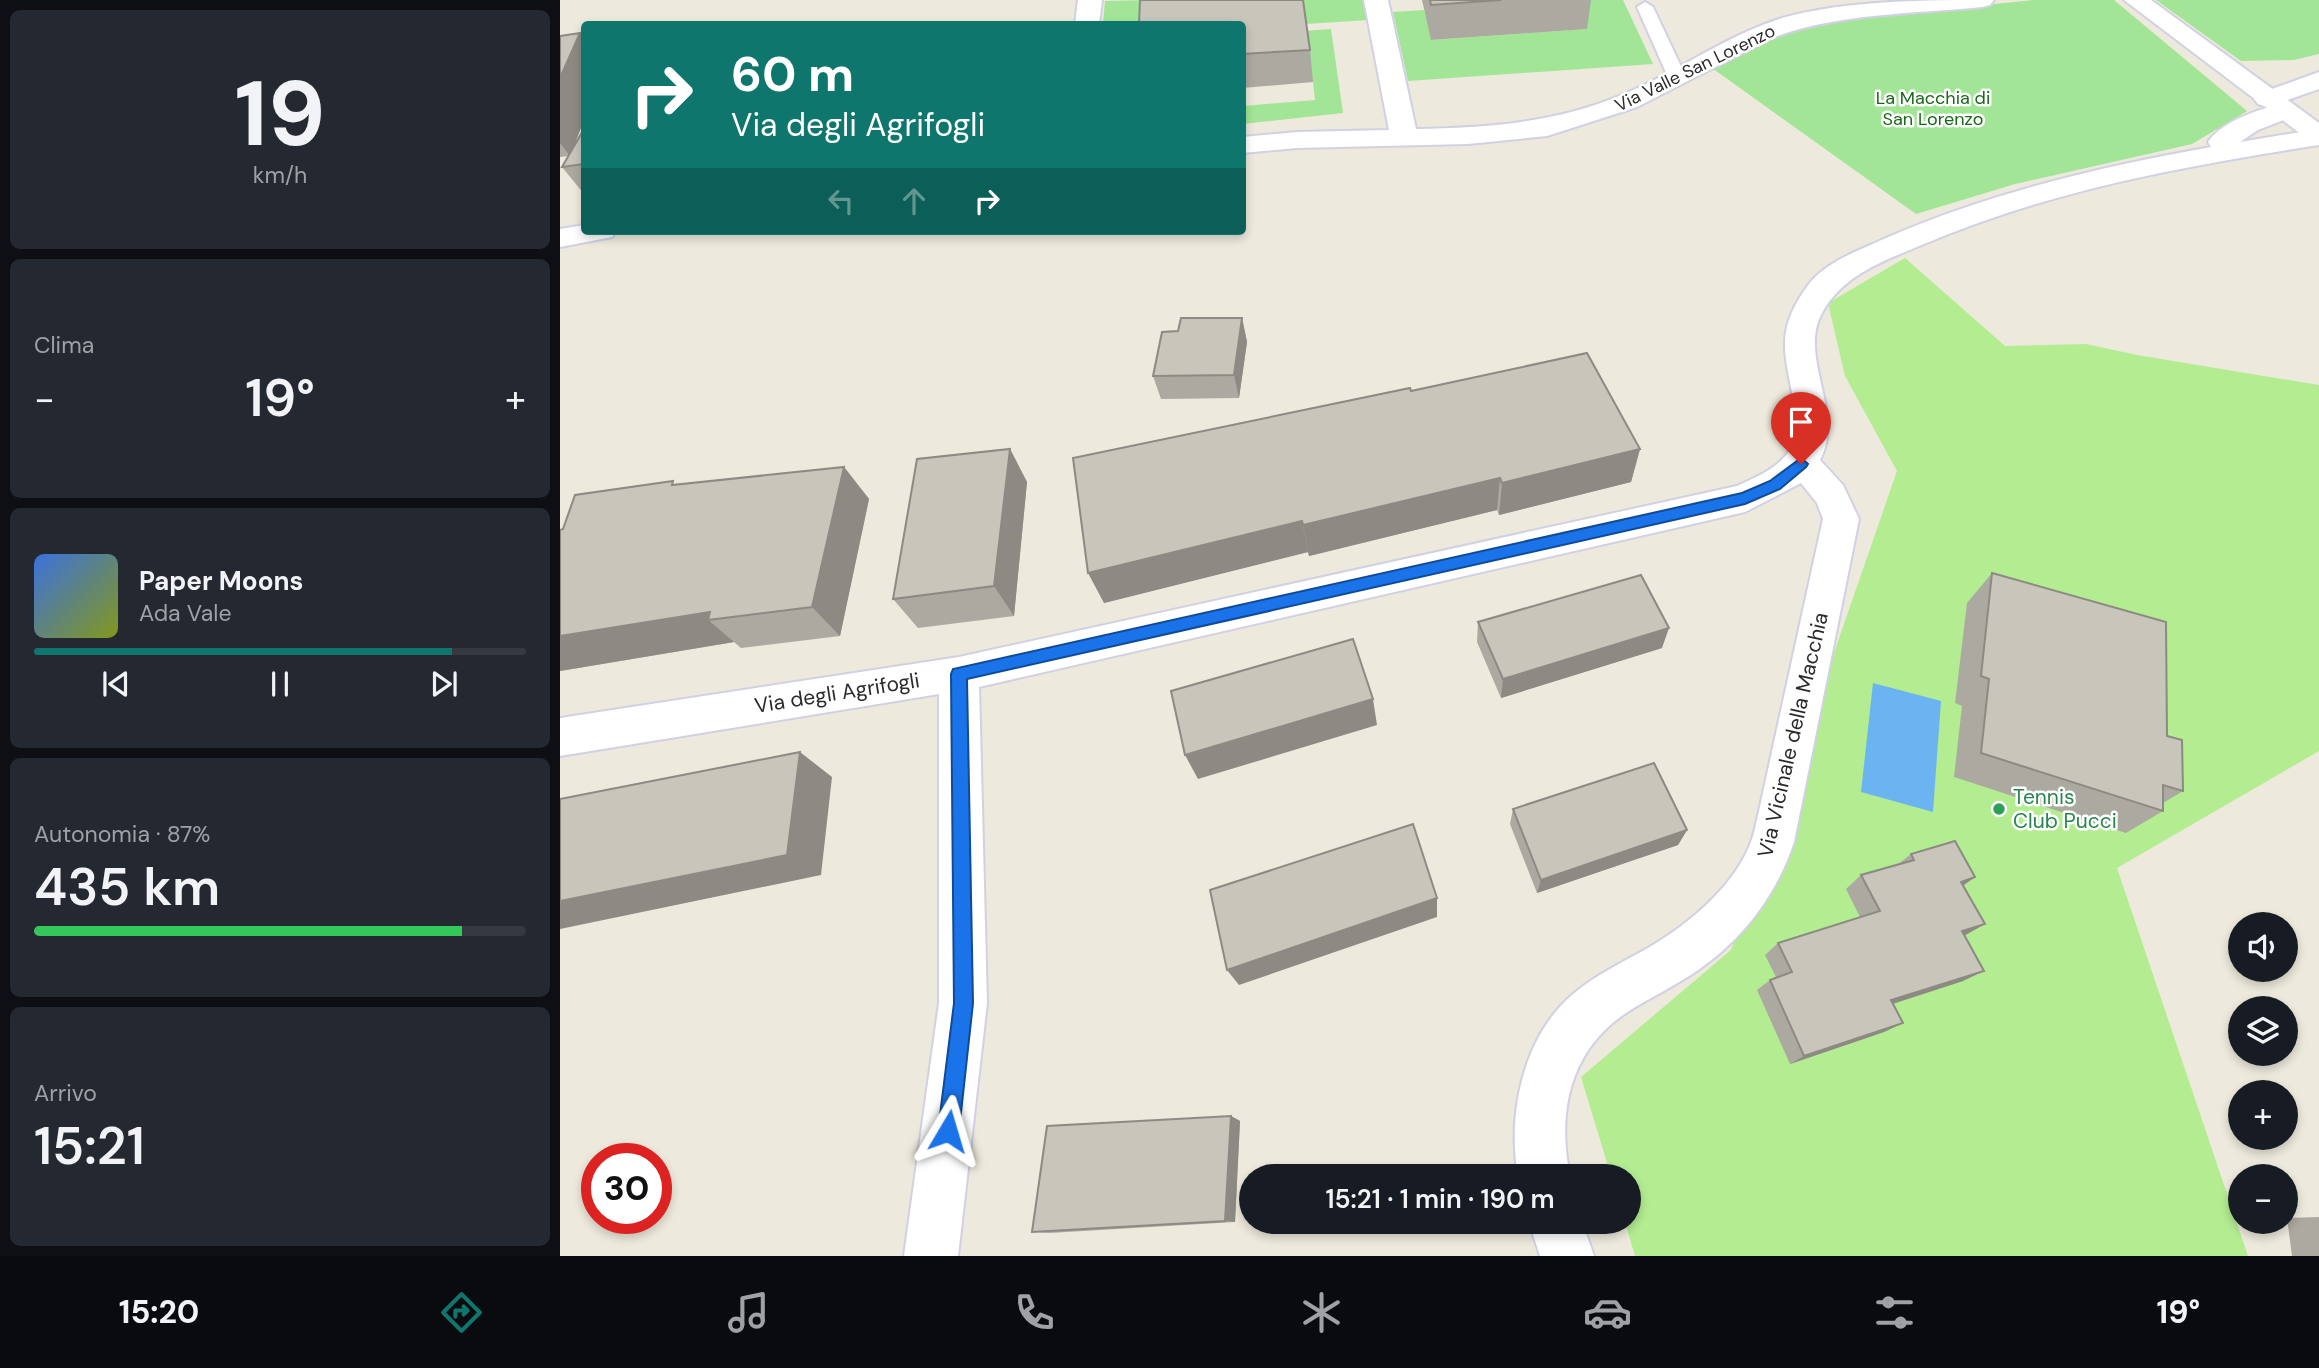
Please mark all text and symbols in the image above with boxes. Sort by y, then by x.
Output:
street label: Via Valle San Lorenzo [1611,19,1779,117]
text: 60 m [731,42,854,106]
icon: right [616,49,707,140]
text: 19 [235,55,325,173]
park label: La Macchia di San Lorenzo [1876,86,1990,131]
text: Via degli Agrifogli [731,104,985,146]
text: km/h [253,160,307,190]
icon: left [822,182,860,220]
icon: ahead [895,182,933,220]
icon: right [968,182,1006,220]
text: Clima [34,330,94,360]
text: 19° [245,364,315,432]
text: − [34,374,55,424]
text: + [505,374,526,424]
pin [1771,392,1831,464]
icon: arrive [1782,403,1820,441]
text: Paper Moons [139,564,303,598]
text: Ada Vale [139,598,232,628]
street label: Via Vicinale della Macchia [1751,610,1835,860]
icon: previous [97,665,135,703]
icon: pause [261,665,299,703]
icon: next [425,665,463,703]
street label: Via degli Agrifogli [752,666,922,720]
place label: Tennis Club Pucci [2013,783,2117,835]
marker: Tennis Club Pucci [1991,801,2007,817]
text: Autonomia · 87% [34,819,210,849]
text: 435 km [34,853,220,921]
map controls [2228,912,2298,1234]
button: sound [2228,912,2298,982]
button: layers [2228,996,2298,1066]
text: Arrivo [34,1078,97,1108]
button: + [2228,1080,2298,1150]
position arrow [911,1094,985,1168]
text: 15:21 [34,1112,145,1180]
speed limit sign: 30 [581,1143,672,1234]
button: − [2228,1164,2298,1234]
text: 15:21 · 1 min · 190 m [1325,1182,1555,1216]
icon: directions [437,1288,486,1337]
icon: music [724,1288,773,1337]
icon: phone [1010,1288,1059,1337]
icon: climate [1297,1288,1346,1337]
icon: car [1583,1288,1632,1337]
icon: filters [1870,1288,1919,1337]
text: 15:20 [119,1291,199,1333]
text: 19° [2157,1291,2200,1333]

